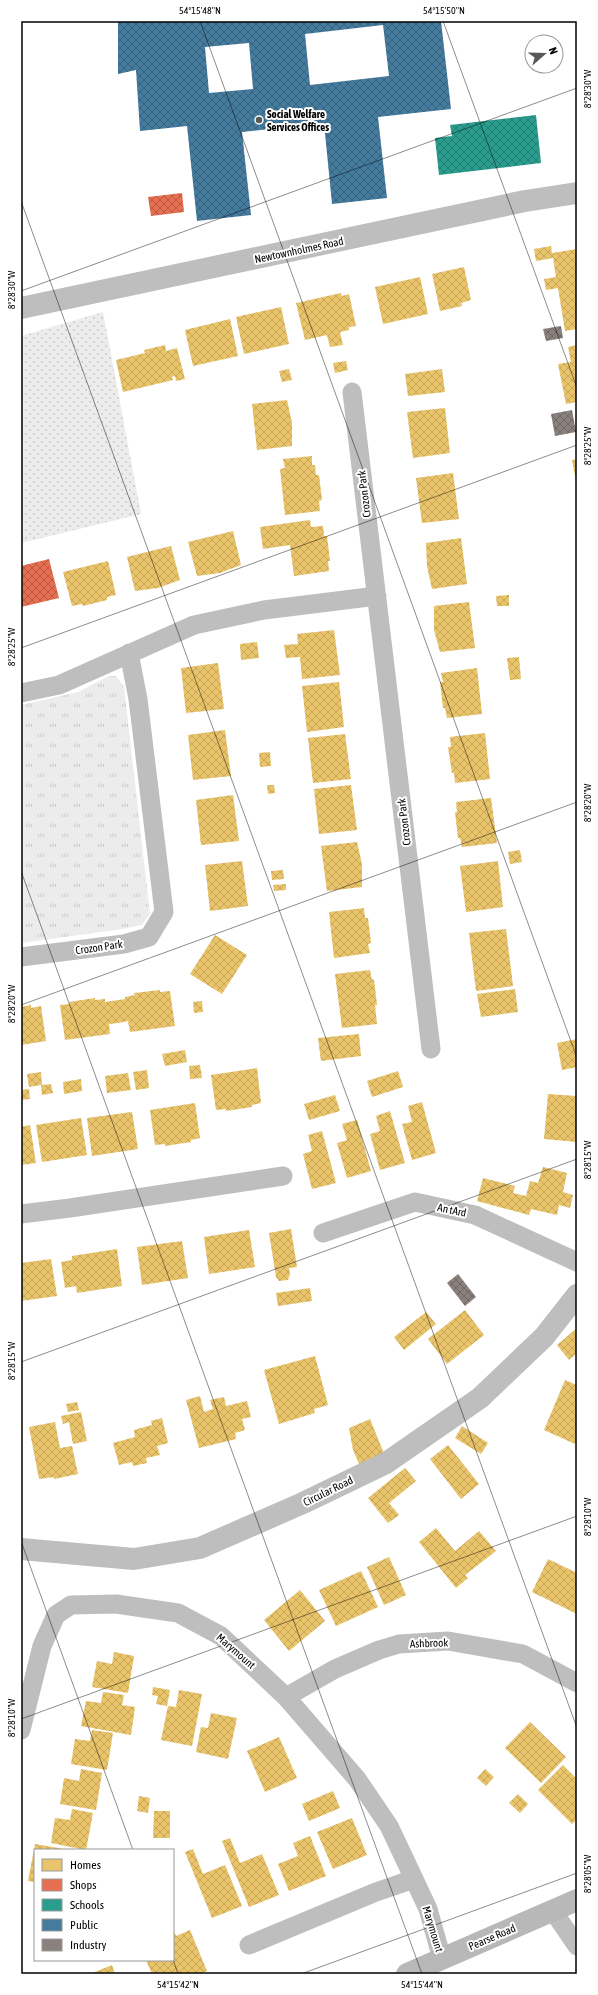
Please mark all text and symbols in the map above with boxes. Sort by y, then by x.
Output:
text: 54°15'48"N [179,5,221,16]
text: 54°15'50"N [423,5,465,16]
north arrow [524,34,564,74]
text: N [547,45,560,56]
text: 8°28'30"W [582,69,593,108]
place label: Social Welfare Services Offices [267,108,329,133]
marker: Social Welfare Services Offices [254,115,264,125]
street label: Newtownholmes Road [253,235,345,265]
text: 8°28'30"W [6,270,17,309]
text: 8°28'25"W [582,426,593,465]
street label: Crozon Park [355,470,373,518]
text: 8°28'25"W [6,627,17,666]
text: 8°28'20"W [582,783,593,822]
street label: Crozon Park [395,798,413,846]
street label: Crozon Park [75,938,123,956]
text: 8°28'20"W [6,984,17,1023]
text: 8°28'15"W [582,1140,593,1179]
street label: An tArd [436,1201,468,1219]
text: 8°28'15"W [6,1341,17,1380]
street label: Circular Road [301,1474,355,1508]
text: 8°28'10"W [582,1497,593,1536]
street label: Marymount [214,1631,258,1671]
street label: Ashbrook [410,1636,448,1650]
text: 8°28'10"W [6,1698,17,1737]
legend [34,1849,174,1961]
text: 8°28'05"W [582,1854,593,1893]
text: Homes [70,1858,101,1872]
text: Shops [70,1878,96,1892]
text: Schools [70,1898,104,1912]
street label: Marymount [420,1905,446,1953]
text: Public [70,1918,98,1932]
street label: Pearse Road [467,1922,517,1952]
text: Industry [70,1938,107,1952]
text: 54°15'42"N [157,1979,199,1990]
text: 54°15'44"N [401,1979,443,1990]

